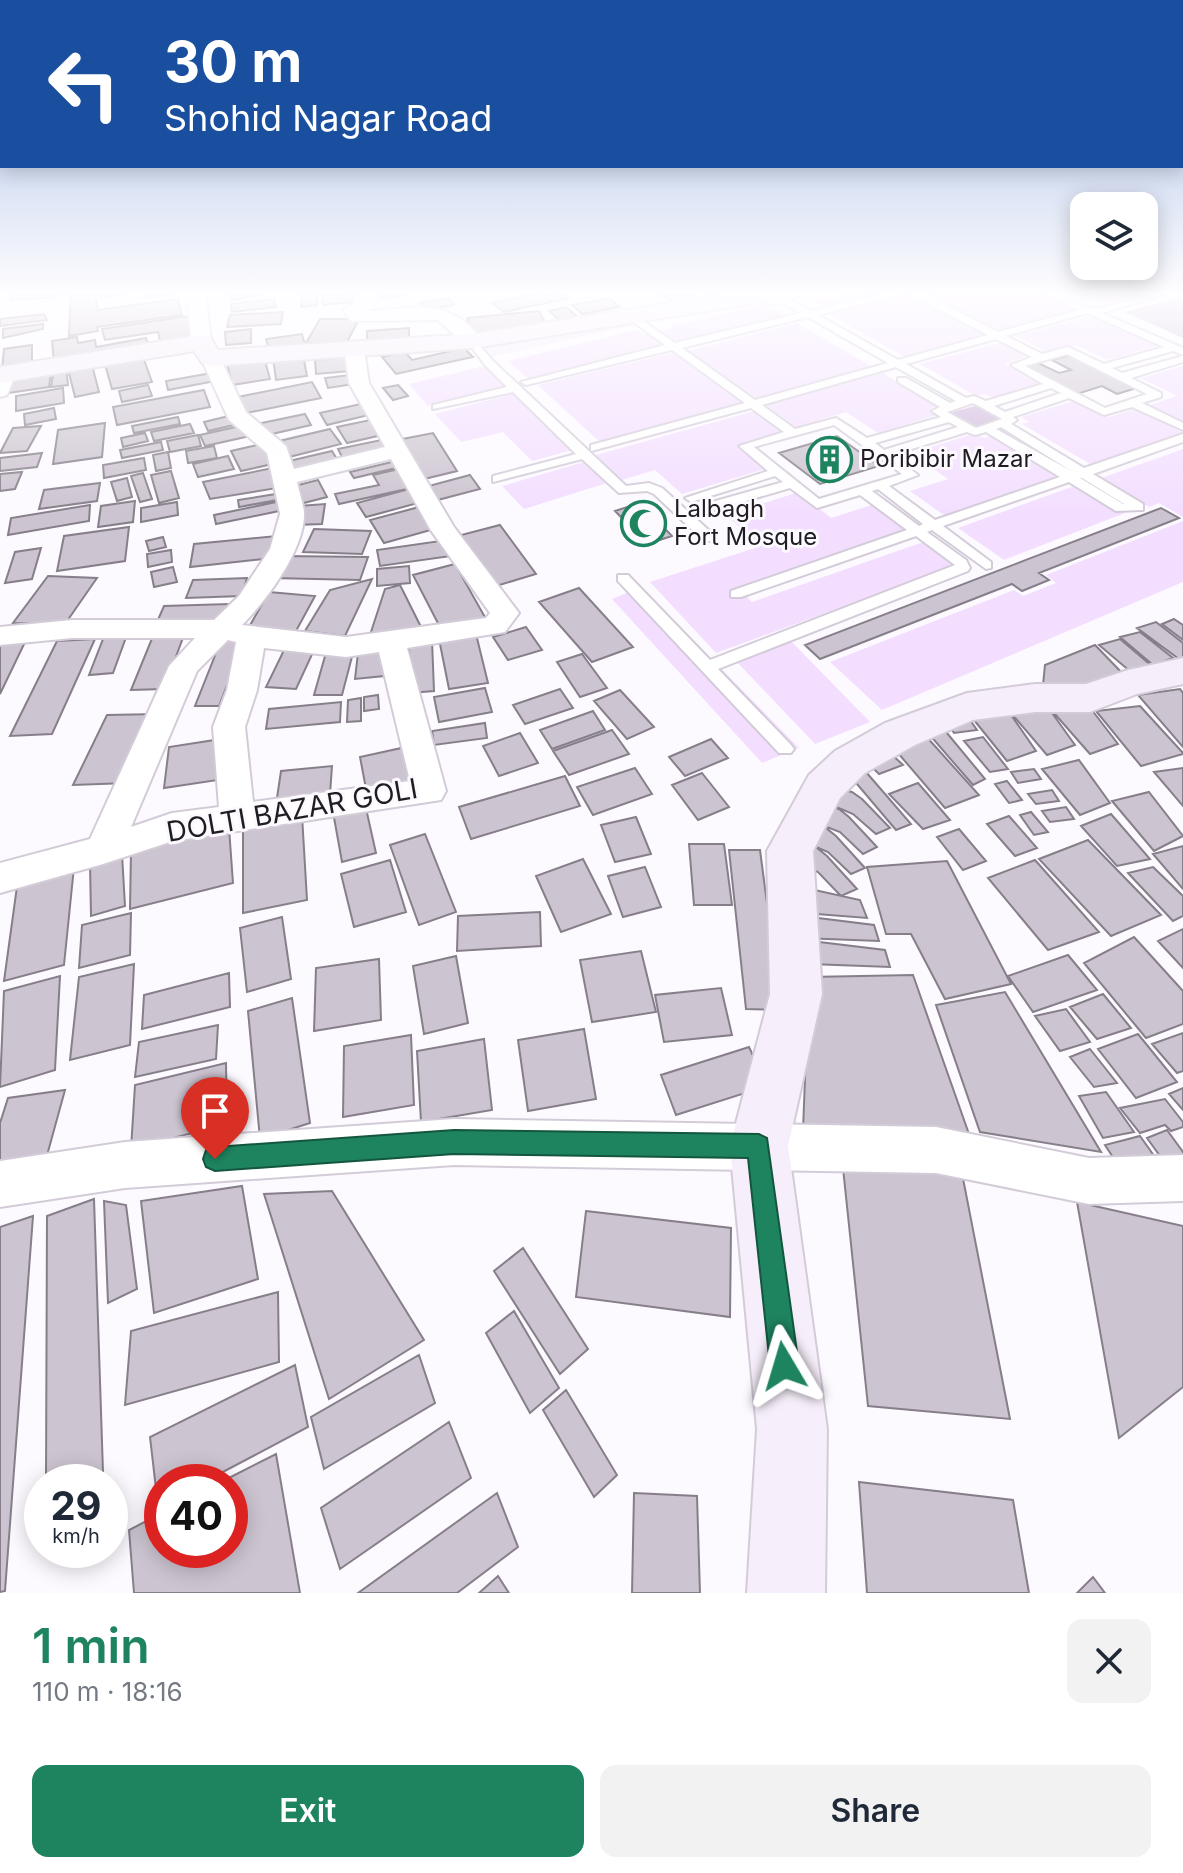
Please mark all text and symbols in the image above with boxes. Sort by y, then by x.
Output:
text: 30 m [164,28,302,96]
icon: left [32,32,136,136]
text: Shohid Nagar Road [164,96,492,140]
map controls [1070,192,1158,280]
button: layers [1070,192,1158,280]
building icon: Poribibir Mazar [805,435,853,483]
place label: Poribibir Mazar [860,444,1033,473]
place label: Lalbagh Fort Mosque [674,494,817,551]
mosque icon: Lalbagh Fort Mosque [619,499,667,547]
street label: DOLTI BAZAR GOLI [164,771,420,849]
pin [181,1077,249,1159]
icon: arrive [193,1089,237,1133]
position arrow [742,1324,826,1408]
speed limit sign: 40 [144,1464,248,1568]
text: 29 [50,1481,102,1530]
text: km/h [52,1524,100,1548]
text: 1 min [32,1616,150,1675]
button: close [1067,1619,1151,1703]
text: 110 m · 18:16 [32,1676,183,1707]
button: Exit [32,1765,584,1857]
button: Share [600,1765,1151,1857]

